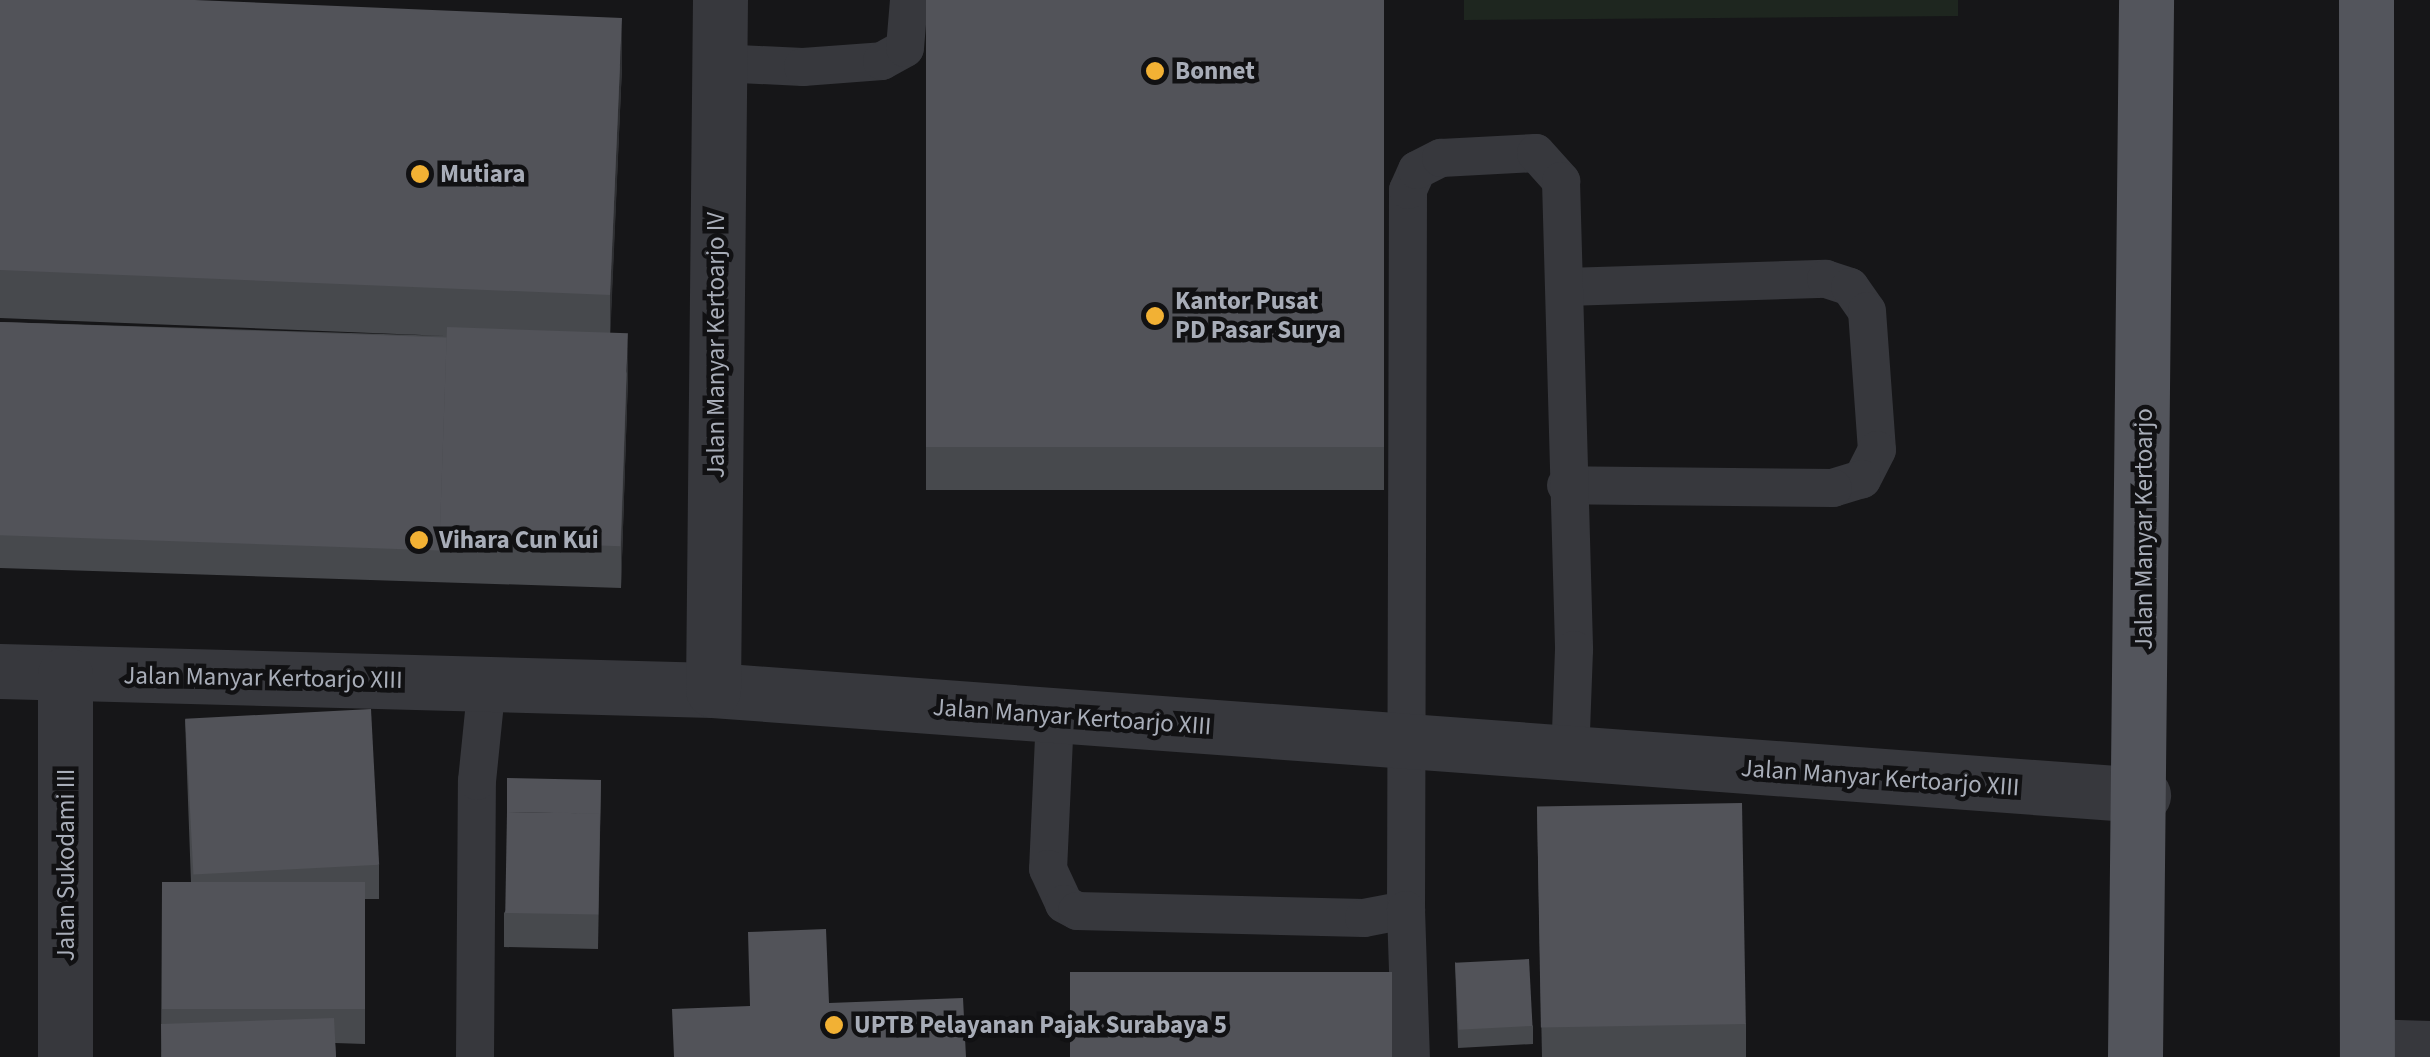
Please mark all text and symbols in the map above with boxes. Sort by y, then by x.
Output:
place label: Bonnet [1175,56,1255,86]
marker: Bonnet [1144,60,1166,82]
place label: Mutiara [440,159,525,189]
marker: Mutiara [409,163,431,185]
street label: Jalan Manyar Kertoarjo IV [701,212,731,478]
place label: Kantor Pusat PD Pasar Surya [1175,287,1341,346]
marker: Kantor Pusat PD Pasar Surya [1144,305,1166,327]
street label: Jalan Manyar Kertoarjo [2129,408,2159,650]
place label: Vihara Cun Kui [439,525,599,555]
marker: Vihara Cun Kui [408,529,430,551]
street label: Jalan Manyar Kertoarjo XIII [123,661,403,695]
street label: Jalan Manyar Kertoarjo XIII [932,692,1212,742]
street label: Jalan Manyar Kertoarjo XIII [1740,753,2020,803]
street label: Jalan Sukodami III [51,769,81,961]
place label: UPTB Pelayanan Pajak Surabaya 5 [854,1010,1227,1040]
marker: UPTB Pelayanan Pajak Surabaya 5 [823,1014,845,1036]

